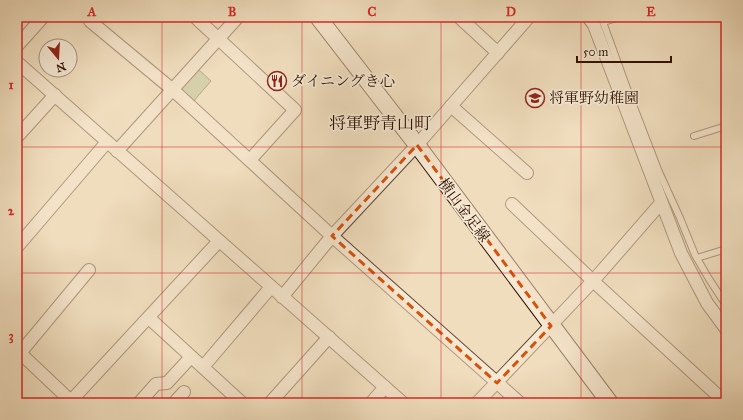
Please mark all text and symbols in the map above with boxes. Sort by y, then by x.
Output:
text: A [87,4,97,20]
text: B [228,4,237,20]
text: C [368,4,377,20]
text: D [506,4,516,20]
text: E [646,4,656,20]
north arrow [38,38,78,78]
scale bar [577,38,671,64]
text: 50 m [583,45,608,59]
text: N [54,59,67,75]
restaurant icon: ダイニングき心 [266,70,288,92]
place label: ダイニングき心 [291,72,395,90]
text: 1 [8,77,14,93]
school or university icon: 将軍野幼稚園 [524,87,546,109]
place label: 将軍野幼稚園 [549,89,639,107]
district label: 将軍野青山町 [329,113,431,134]
street label: 横山金足線 [434,175,494,245]
text: 2 [8,203,15,219]
text: 3 [8,328,14,344]

